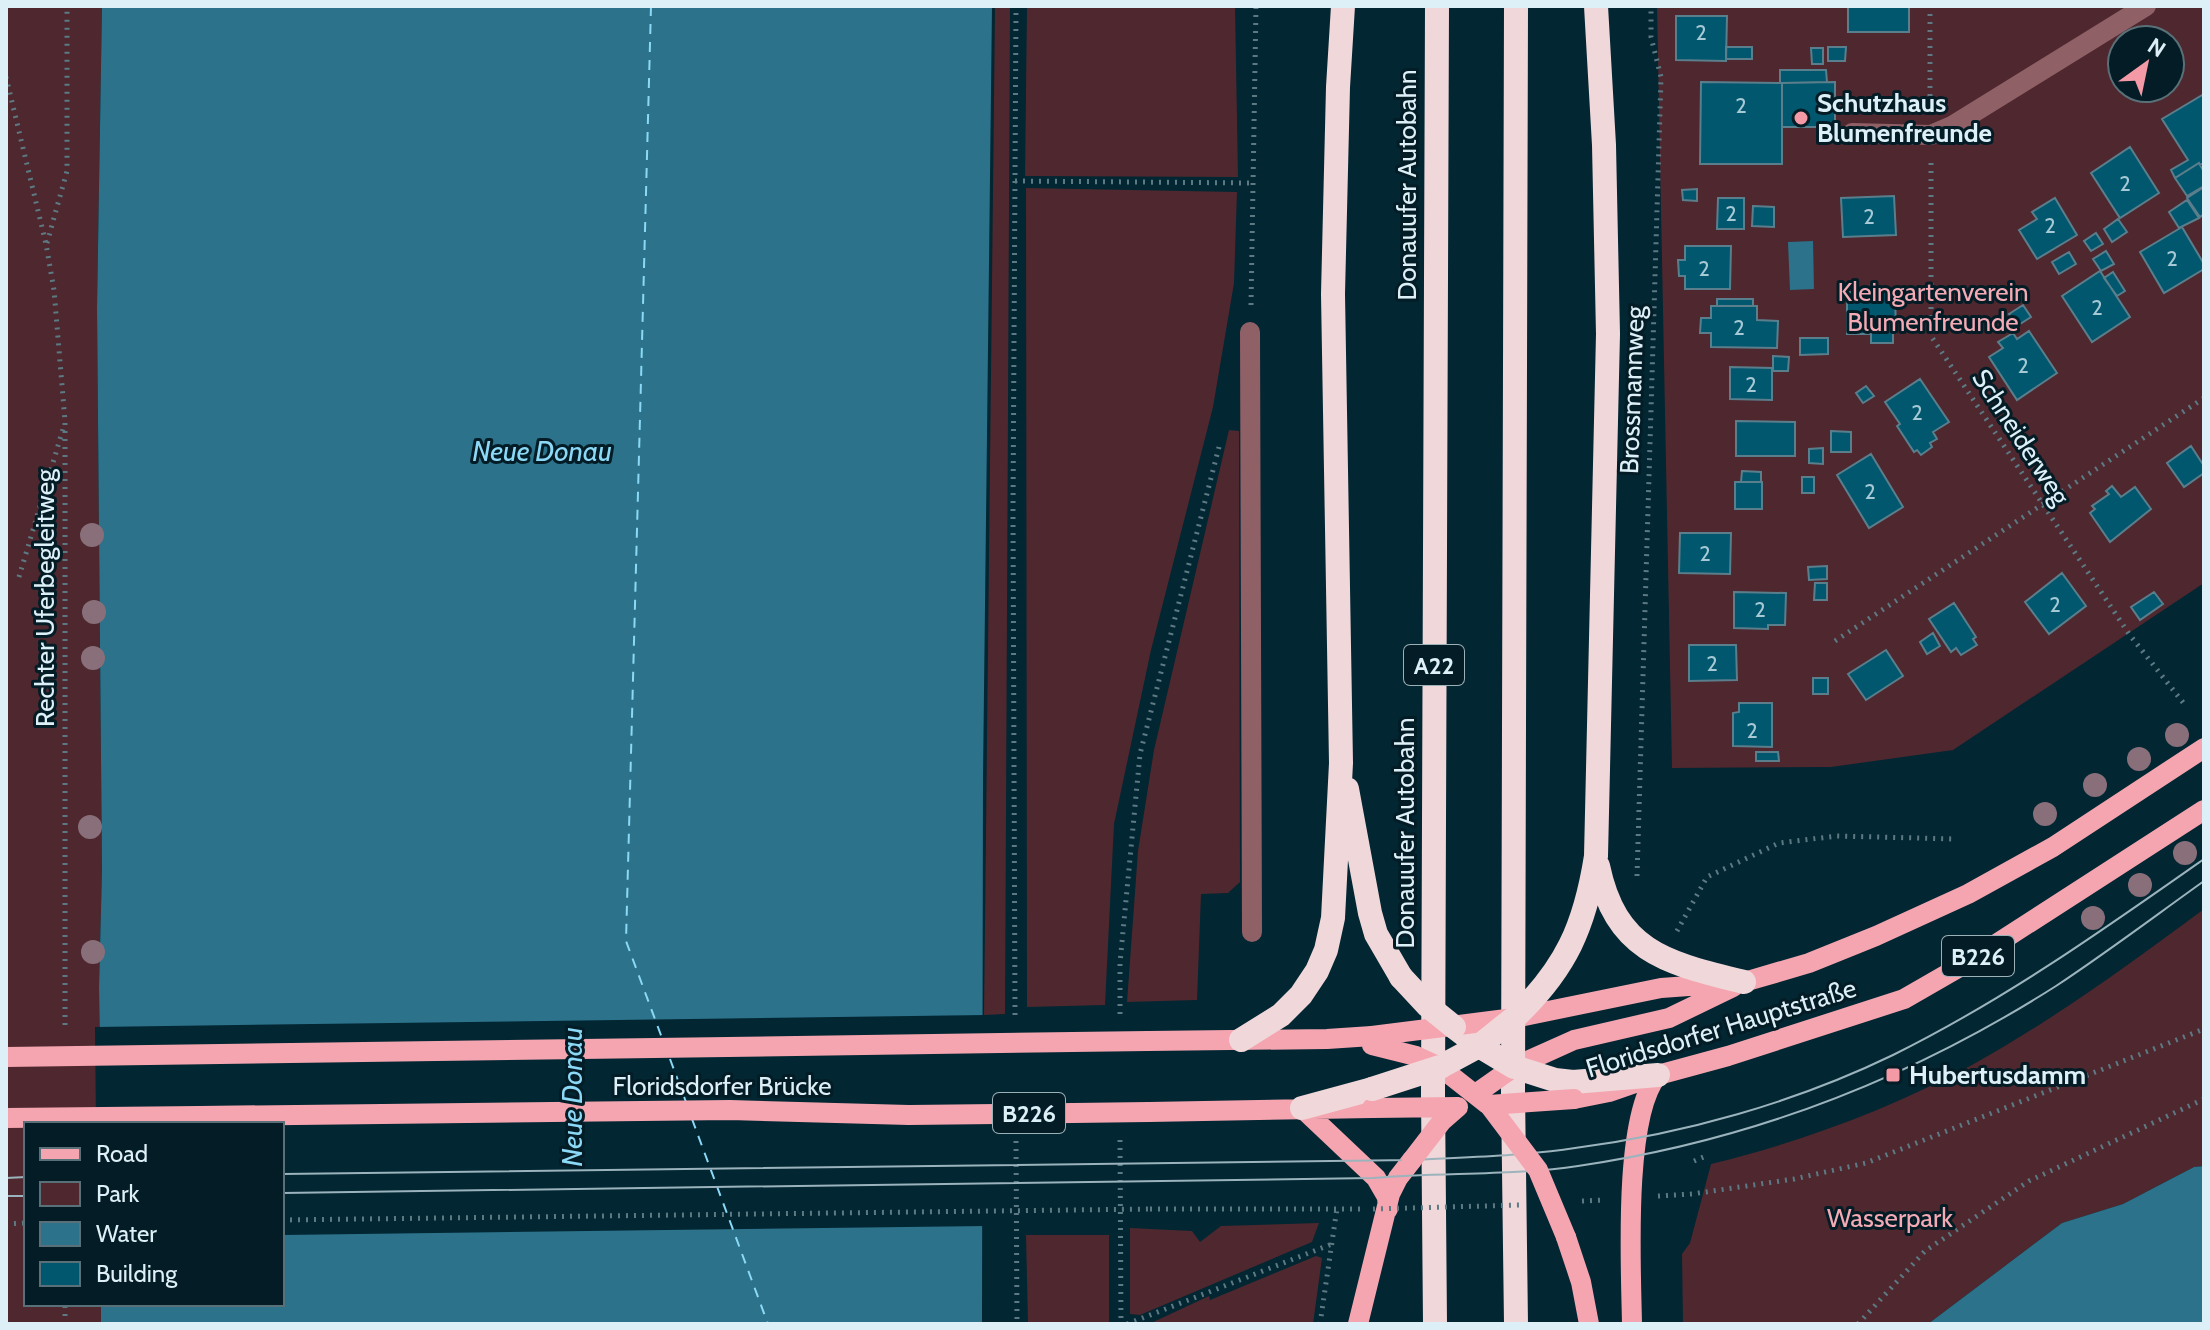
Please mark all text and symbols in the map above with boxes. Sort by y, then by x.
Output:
house number: 2 [1695,19,1707,46]
north arrow [2106,24,2186,104]
text: N [2143,32,2170,63]
street label: Donauufer Autobahn [1391,70,1423,300]
place label: Schutzhaus Blumenfreunde [1817,87,1992,149]
house number: 2 [1735,92,1747,119]
marker: Schutzhaus Blumenfreunde [1792,109,1810,127]
house number: 2 [2119,170,2131,197]
house number: 2 [1725,200,1737,227]
house number: 2 [1863,203,1875,230]
house number: 2 [2044,212,2056,239]
house number: 2 [2166,245,2178,272]
house number: 2 [1698,255,1710,282]
park label: Kleingartenverein Blumenfreunde [1838,276,2029,338]
house number: 2 [2091,294,2103,321]
street label: Brossmannweg [1613,304,1651,475]
house number: 2 [1733,314,1745,341]
house number: 2 [2017,352,2029,379]
street label: Schneiderweg [1965,363,2077,512]
house number: 2 [1745,371,1757,398]
house number: 2 [1911,399,1923,426]
water label: Neue Donau [472,434,612,468]
street label: Rechter Uferbegleitweg [29,468,61,727]
house number: 2 [1864,478,1876,505]
house number: 2 [1699,540,1711,567]
house number: 2 [2049,591,2061,618]
house number: 2 [1754,596,1766,623]
road number: A22 [1404,645,1464,685]
house number: 2 [1706,650,1718,677]
house number: 2 [1746,717,1758,744]
street label: Donauufer Autobahn [1389,718,1421,948]
road number: B226 [1942,936,2014,976]
street label: Floridsdorfer Hauptstraße [1582,972,1860,1084]
water label: Neue Donau [555,1027,589,1167]
place label: Hubertusdamm [1909,1059,2086,1091]
marker: Hubertusdamm [1884,1066,1902,1084]
street label: Floridsdorfer Brücke [613,1070,831,1102]
road number: B226 [993,1093,1065,1133]
legend [24,1122,284,1306]
text: Road [96,1139,148,1168]
text: Park [96,1179,139,1208]
park label: Wasserpark [1827,1202,1953,1234]
text: Water [96,1219,157,1248]
text: Building [96,1259,178,1288]

